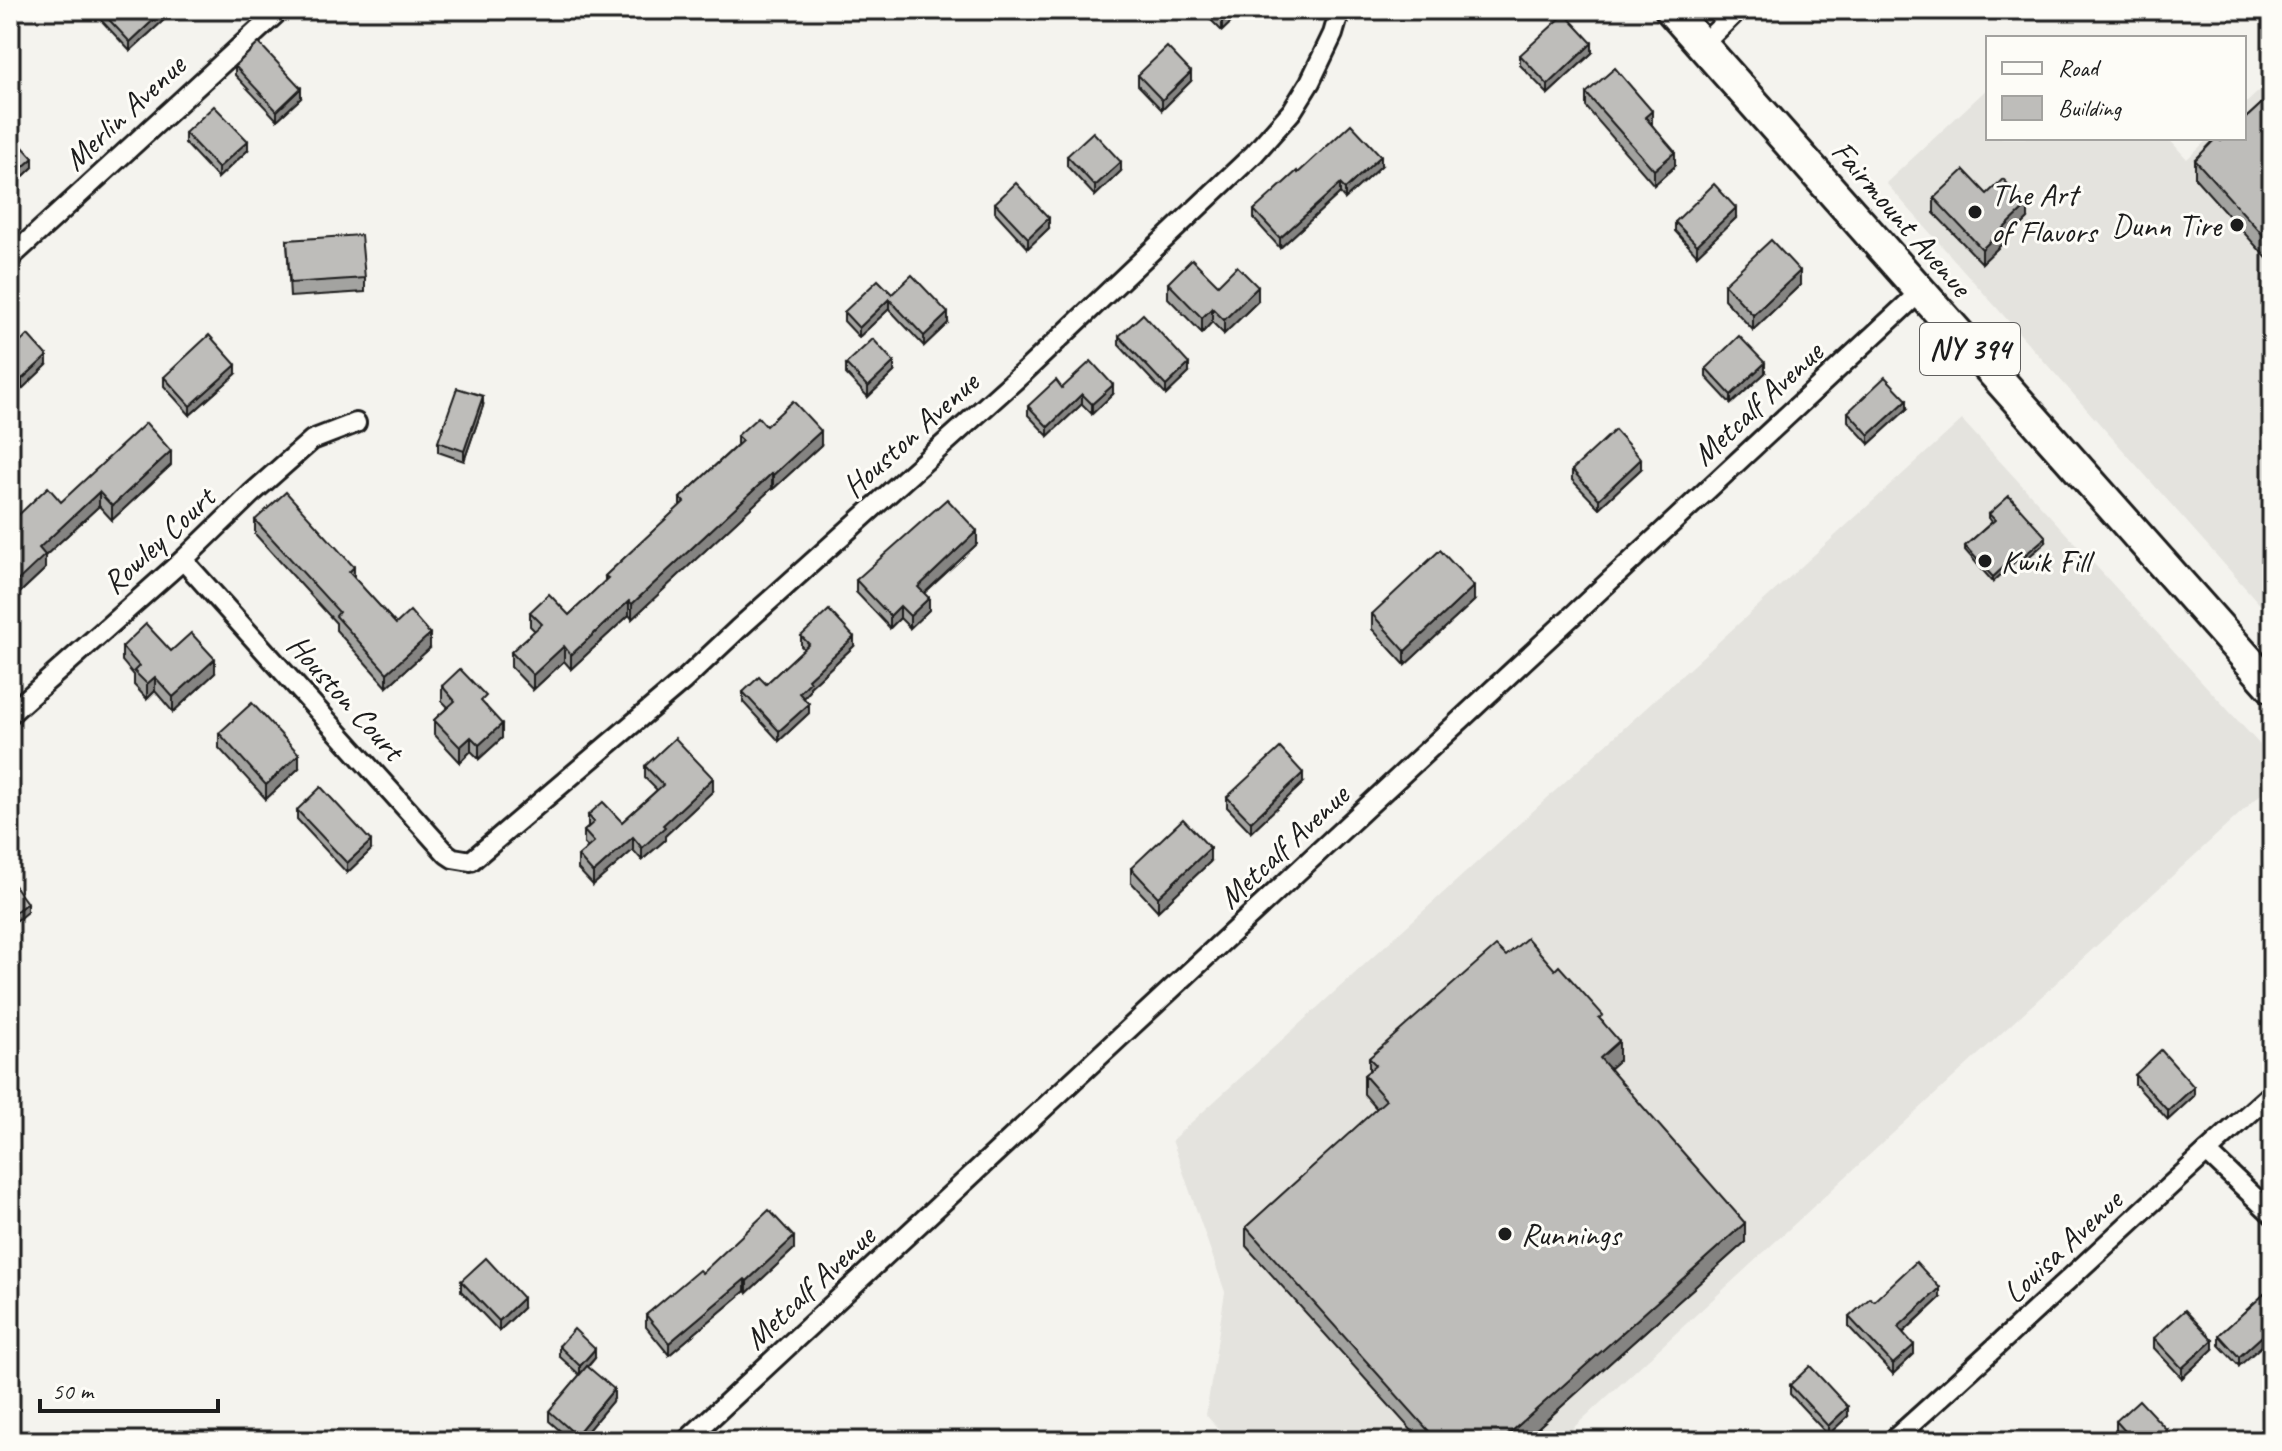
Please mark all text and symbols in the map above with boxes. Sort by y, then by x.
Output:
legend [1986,36,2246,140]
street label: Merlin Avenue [55,44,196,179]
text: Road [2058,53,2102,83]
text: Building [2058,93,2123,123]
street label: Fairmount Avenue [1822,132,1983,307]
place label: The Art of Flavors [1991,174,2099,252]
marker: The Art of Flavors [1966,203,1984,221]
place label: Dunn Tire [2112,205,2224,246]
marker: Dunn Tire [2228,216,2246,234]
road number: NY 394 [1920,323,2020,375]
street label: Metcalf Avenue [1683,331,1833,474]
street label: Houston Avenue [834,361,989,506]
street label: Rowley Court [93,476,226,603]
place label: Kwik Fill [2001,541,2095,582]
marker: Kwik Fill [1976,552,1994,570]
street label: Houston Court [278,625,415,772]
street label: Metcalf Avenue [1209,774,1359,917]
street label: Louisa Avenue [1994,1179,2133,1312]
place label: Runnings [1521,1214,1623,1255]
street label: Metcalf Avenue [735,1215,885,1358]
marker: Runnings [1496,1225,1514,1243]
scale bar [40,1363,218,1413]
text: 50 m [52,1376,95,1406]

